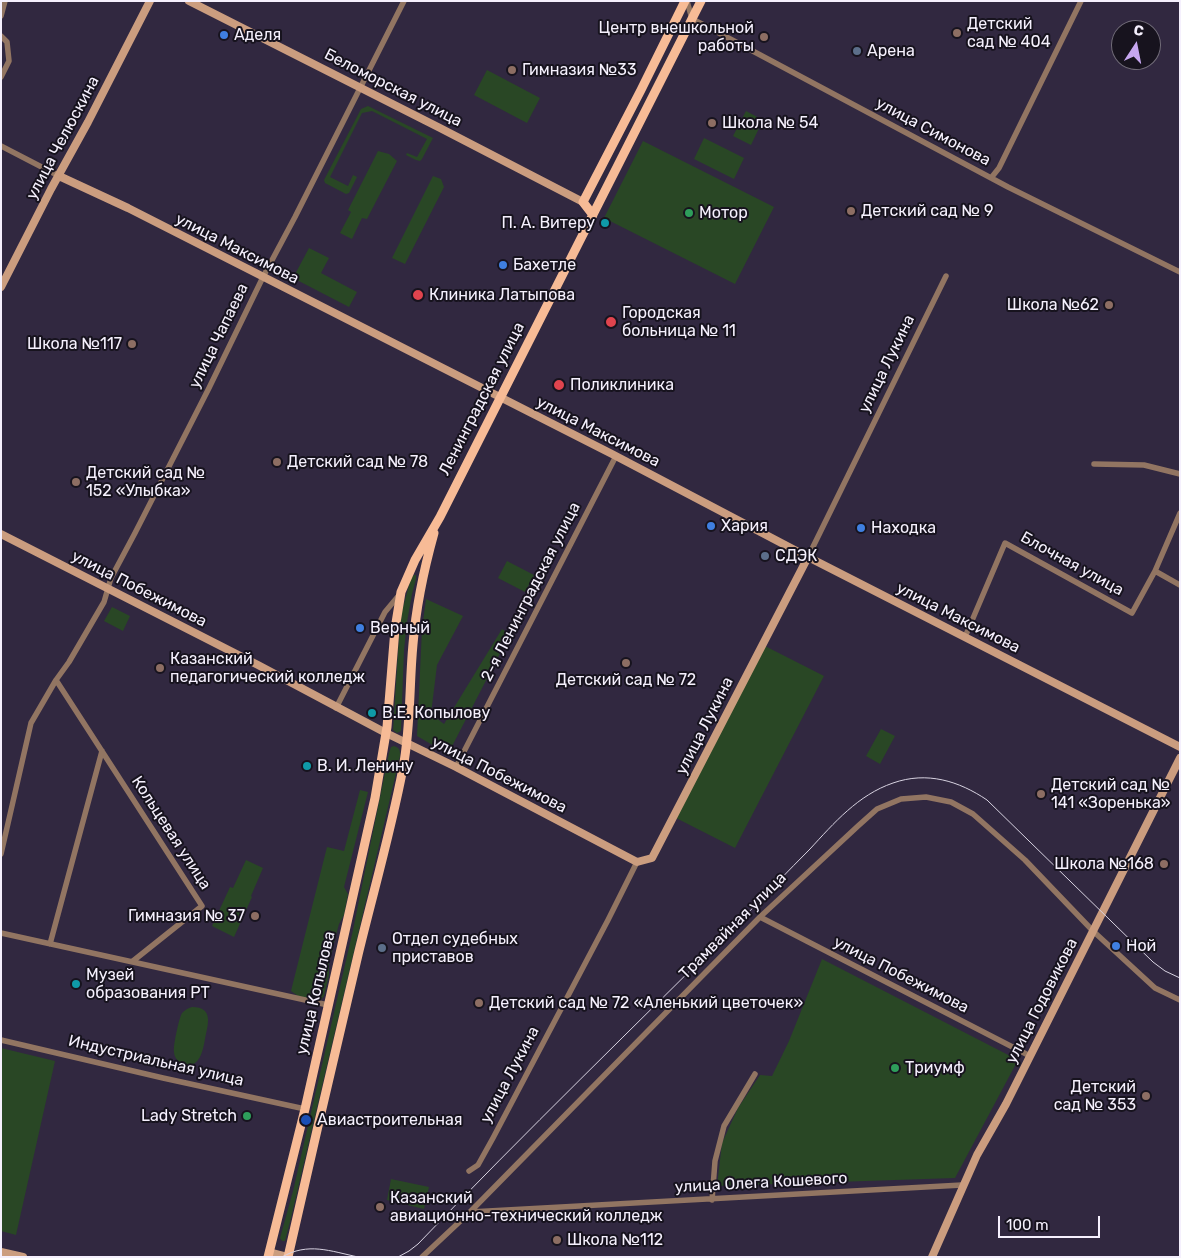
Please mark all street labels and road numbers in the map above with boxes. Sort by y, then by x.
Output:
street label: Беломорская улица [321,45,465,131]
street label: улица Челюскина [22,73,104,203]
street label: улица Симонова [872,94,994,170]
street label: улица Максимова [172,210,302,288]
street label: улица Чапаева [185,280,253,392]
street label: улица Лукина [855,312,919,416]
street label: Ленинградская улица [435,319,529,479]
street label: улица Максимова [533,393,663,471]
street label: 2-я Ленинградская улица [477,499,585,685]
street label: Блочная улица [1017,528,1127,600]
street label: улица Побежимова [68,547,210,631]
street label: улица Максимова [893,579,1023,657]
street label: улица Лукина [672,674,738,778]
street label: улица Побежимова [428,733,570,817]
street label: Кольцевая улица [127,773,215,893]
street label: Трамвайная улица [676,869,790,983]
street label: улица Копылова [292,929,340,1057]
street label: улица Побежимова [830,933,972,1017]
street label: улица Годовикова [1002,935,1082,1067]
street label: улица Лукина [476,1023,544,1127]
street label: Индустриальная улица [66,1031,246,1091]
street label: улица Олега Кошевого [674,1169,848,1197]

